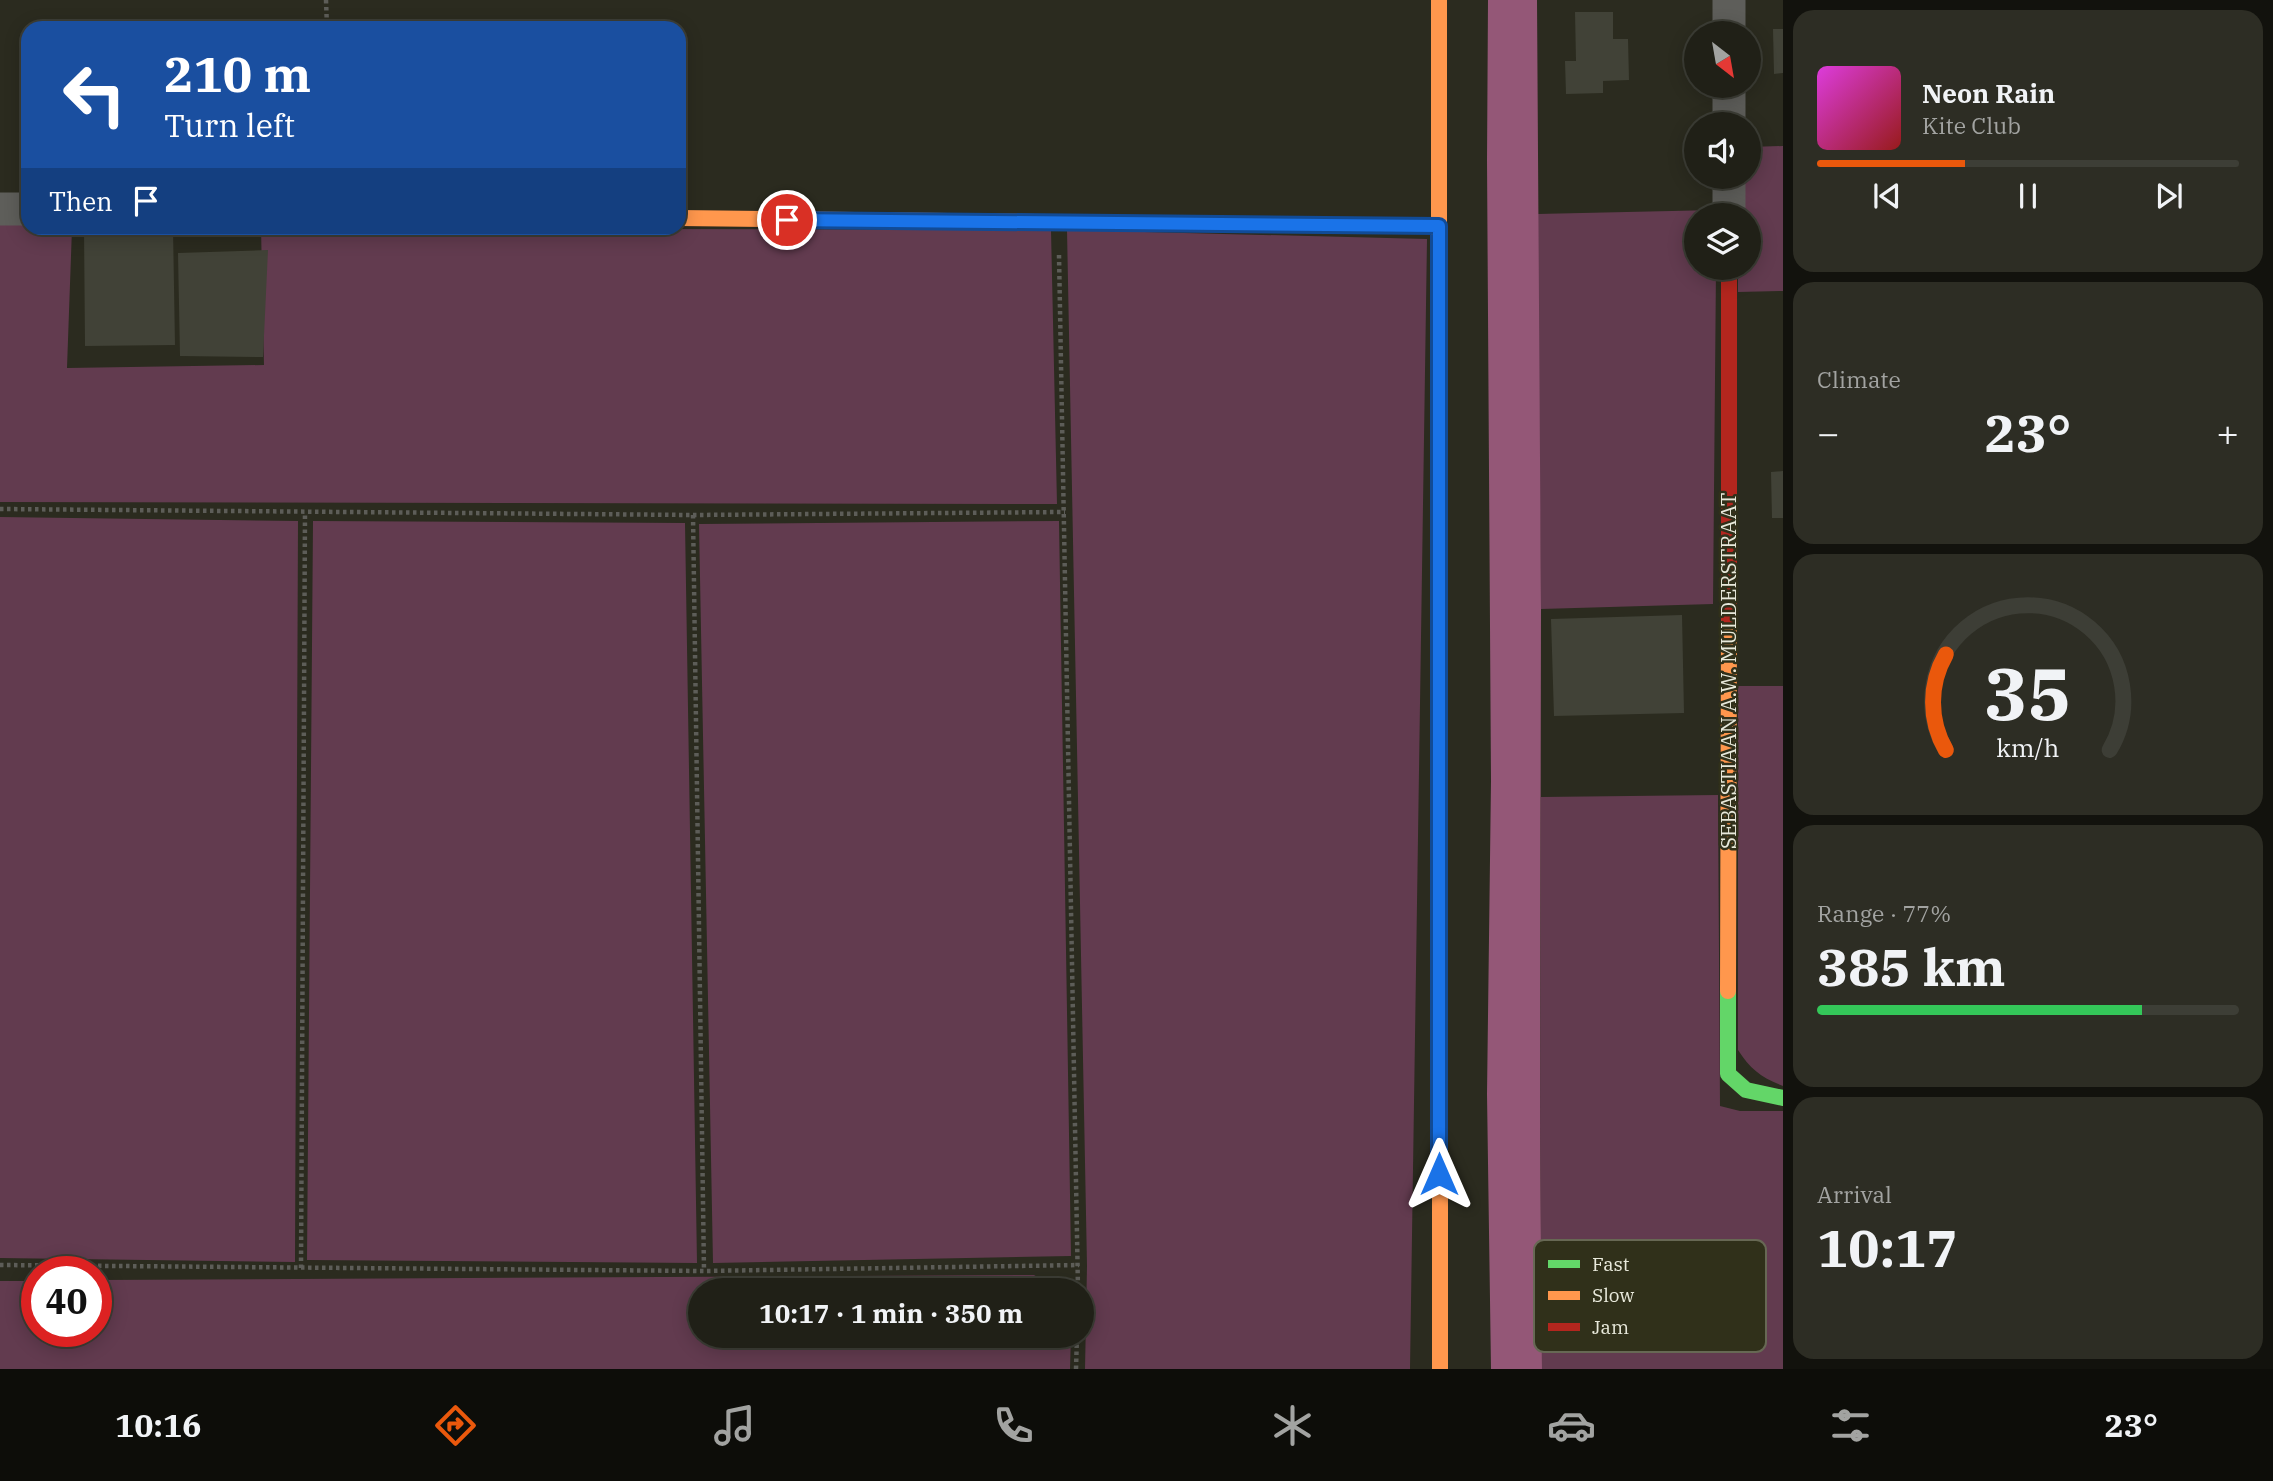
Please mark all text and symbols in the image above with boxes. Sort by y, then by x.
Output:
north arrow [1684,21,1760,98]
map controls [1684,21,1761,280]
text: 210 m [164,42,311,105]
icon: left [49,49,140,140]
text: Neon Rain [1922,76,2055,110]
text: Turn left [164,104,295,146]
text: Kite Club [1922,110,2021,140]
button: sound [1684,112,1761,189]
icon: previous [1868,177,1906,215]
icon: pause [2009,177,2047,215]
icon: next [2150,177,2188,215]
icon: arrive [127,182,165,220]
text: Then [49,184,113,218]
pin [757,190,817,250]
icon: arrive [768,201,806,239]
button: layers [1684,203,1761,280]
text: Climate [1817,364,1901,394]
text: 23° [1985,399,2071,466]
text: − [1817,408,1840,457]
text: + [2216,408,2239,457]
street label: SEBASTIAAN A.W. MULDERSTRAAT [1714,493,1742,849]
text: 35 [1984,646,2072,741]
text: km/h [1996,731,2060,764]
text: Range · 77% [1817,898,1951,928]
text: 385 km [1817,933,2006,1000]
position arrow [1402,1137,1476,1211]
text: Arrival [1817,1179,1892,1209]
text: 10:17 [1817,1214,1958,1281]
legend [1534,1240,1766,1352]
text: Fast [1592,1252,1630,1276]
speed limit sign: 40 [21,1256,112,1347]
text: Slow [1592,1283,1634,1307]
text: 10:17 · 1 min · 350 m [759,1296,1023,1330]
text: Jam [1592,1315,1629,1339]
icon: directions [431,1401,480,1450]
icon: music [710,1401,759,1450]
icon: phone [989,1401,1038,1450]
icon: climate [1268,1401,1317,1450]
icon: car [1547,1401,1596,1450]
icon: filters [1826,1401,1875,1450]
text: 10:16 [115,1404,201,1446]
text: 23° [2105,1404,2158,1446]

